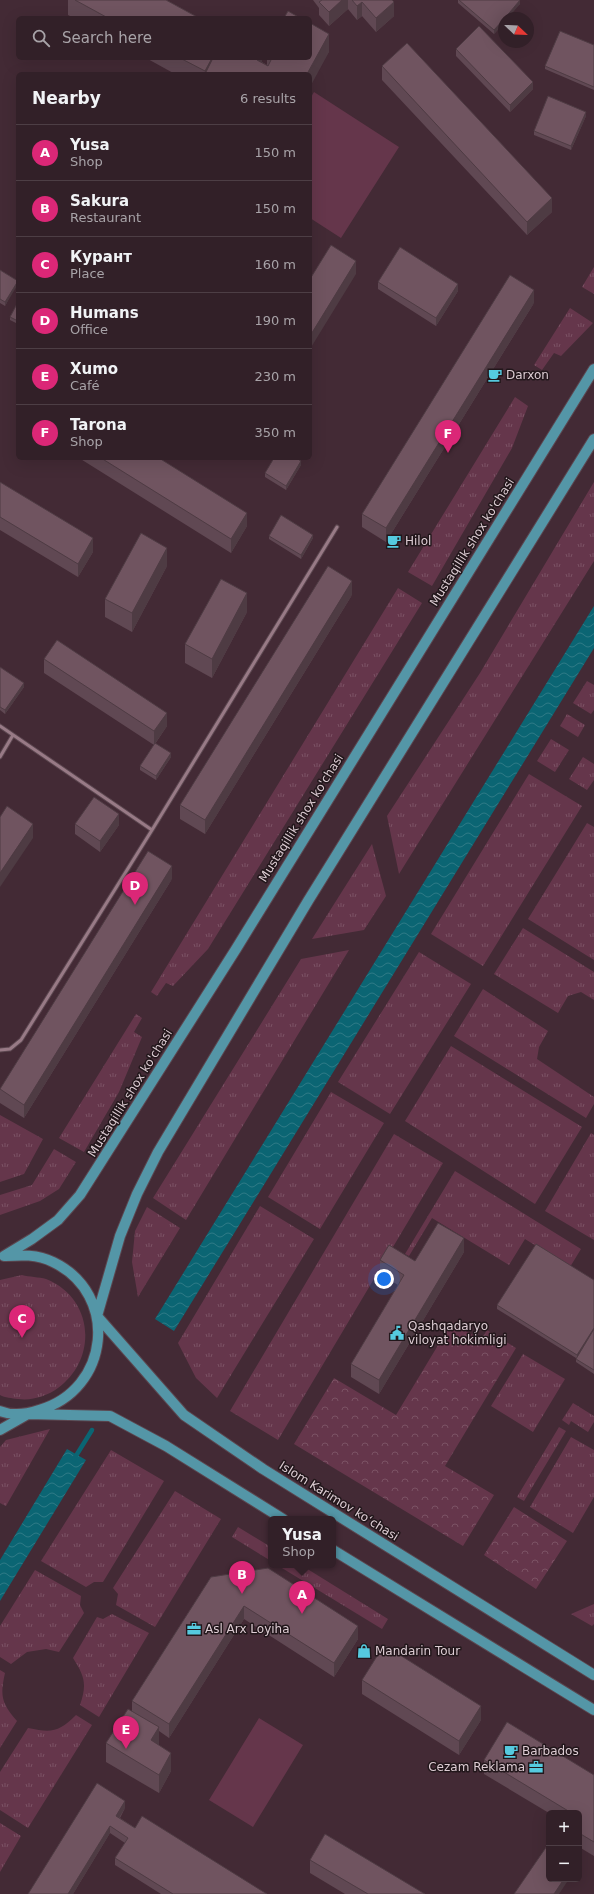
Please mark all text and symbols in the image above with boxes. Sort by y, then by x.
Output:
north arrow [498,12,534,48]
search box [16,16,312,60]
icon: search [30,27,52,49]
text: Search here [62,29,152,47]
text: Nearby [32,88,101,108]
text: 6 results [240,91,296,106]
text: Yusa [70,136,110,154]
text: A [40,145,50,160]
text: 150 m [254,145,296,160]
text: Shop [70,154,103,169]
text: Sakura [70,192,129,210]
text: B [40,201,50,216]
text: 150 m [254,201,296,216]
text: Restaurant [70,210,141,225]
text: Курант [70,248,132,266]
text: C [40,257,50,272]
text: 160 m [254,257,296,272]
text: Place [70,266,105,281]
text: Humans [70,304,139,322]
text: D [40,313,50,328]
text: 190 m [254,313,296,328]
text: Office [70,322,108,337]
text: Xumo [70,360,118,378]
cafe icon: Darxon [487,367,503,383]
place label: Darxon [506,368,549,382]
text: E [41,369,49,384]
text: 230 m [254,369,296,384]
text: Café [70,378,100,393]
text: Tarona [70,416,127,434]
pin: F [435,420,461,453]
text: F [41,425,49,440]
text: 350 m [254,425,296,440]
text: Shop [70,434,103,449]
street label: Mustaqillik shox ko'chasi [427,476,517,608]
cafe icon: Hilol [386,533,402,549]
place label: Hilol [405,534,431,548]
street label: Mustaqillik shox ko'chasi [256,752,346,884]
pin: D [122,872,148,905]
street label: Mustaqillik shox ko'chasi [85,1027,175,1159]
your location [374,1269,394,1289]
pin: C [9,1305,35,1338]
place label: Qashqadaryo viloyat hokimligi [408,1319,507,1347]
public building icon: Qashqadaryo viloyat hokimligi [389,1325,405,1341]
street label: Islom Karimov ko‘chasi [277,1458,401,1544]
popup [268,1516,336,1568]
text: Yusa [282,1526,322,1544]
text: Shop [282,1544,315,1559]
pin: B [229,1561,255,1594]
pin: A [289,1581,315,1614]
office icon: Asl Arx Loyiha [186,1621,202,1637]
place label: Asl Arx Loyiha [205,1622,290,1636]
shop icon: Mandarin Tour [356,1643,372,1659]
place label: Mandarin Tour [375,1644,460,1658]
pin: E [113,1716,139,1749]
cafe icon: Barbados [503,1743,519,1759]
place label: Barbados [522,1744,579,1758]
office icon: Cezam Reklama [528,1759,544,1775]
place label: Cezam Reklama [428,1760,525,1774]
map controls [546,1810,582,1882]
button: + [546,1810,582,1846]
button: − [546,1846,582,1882]

